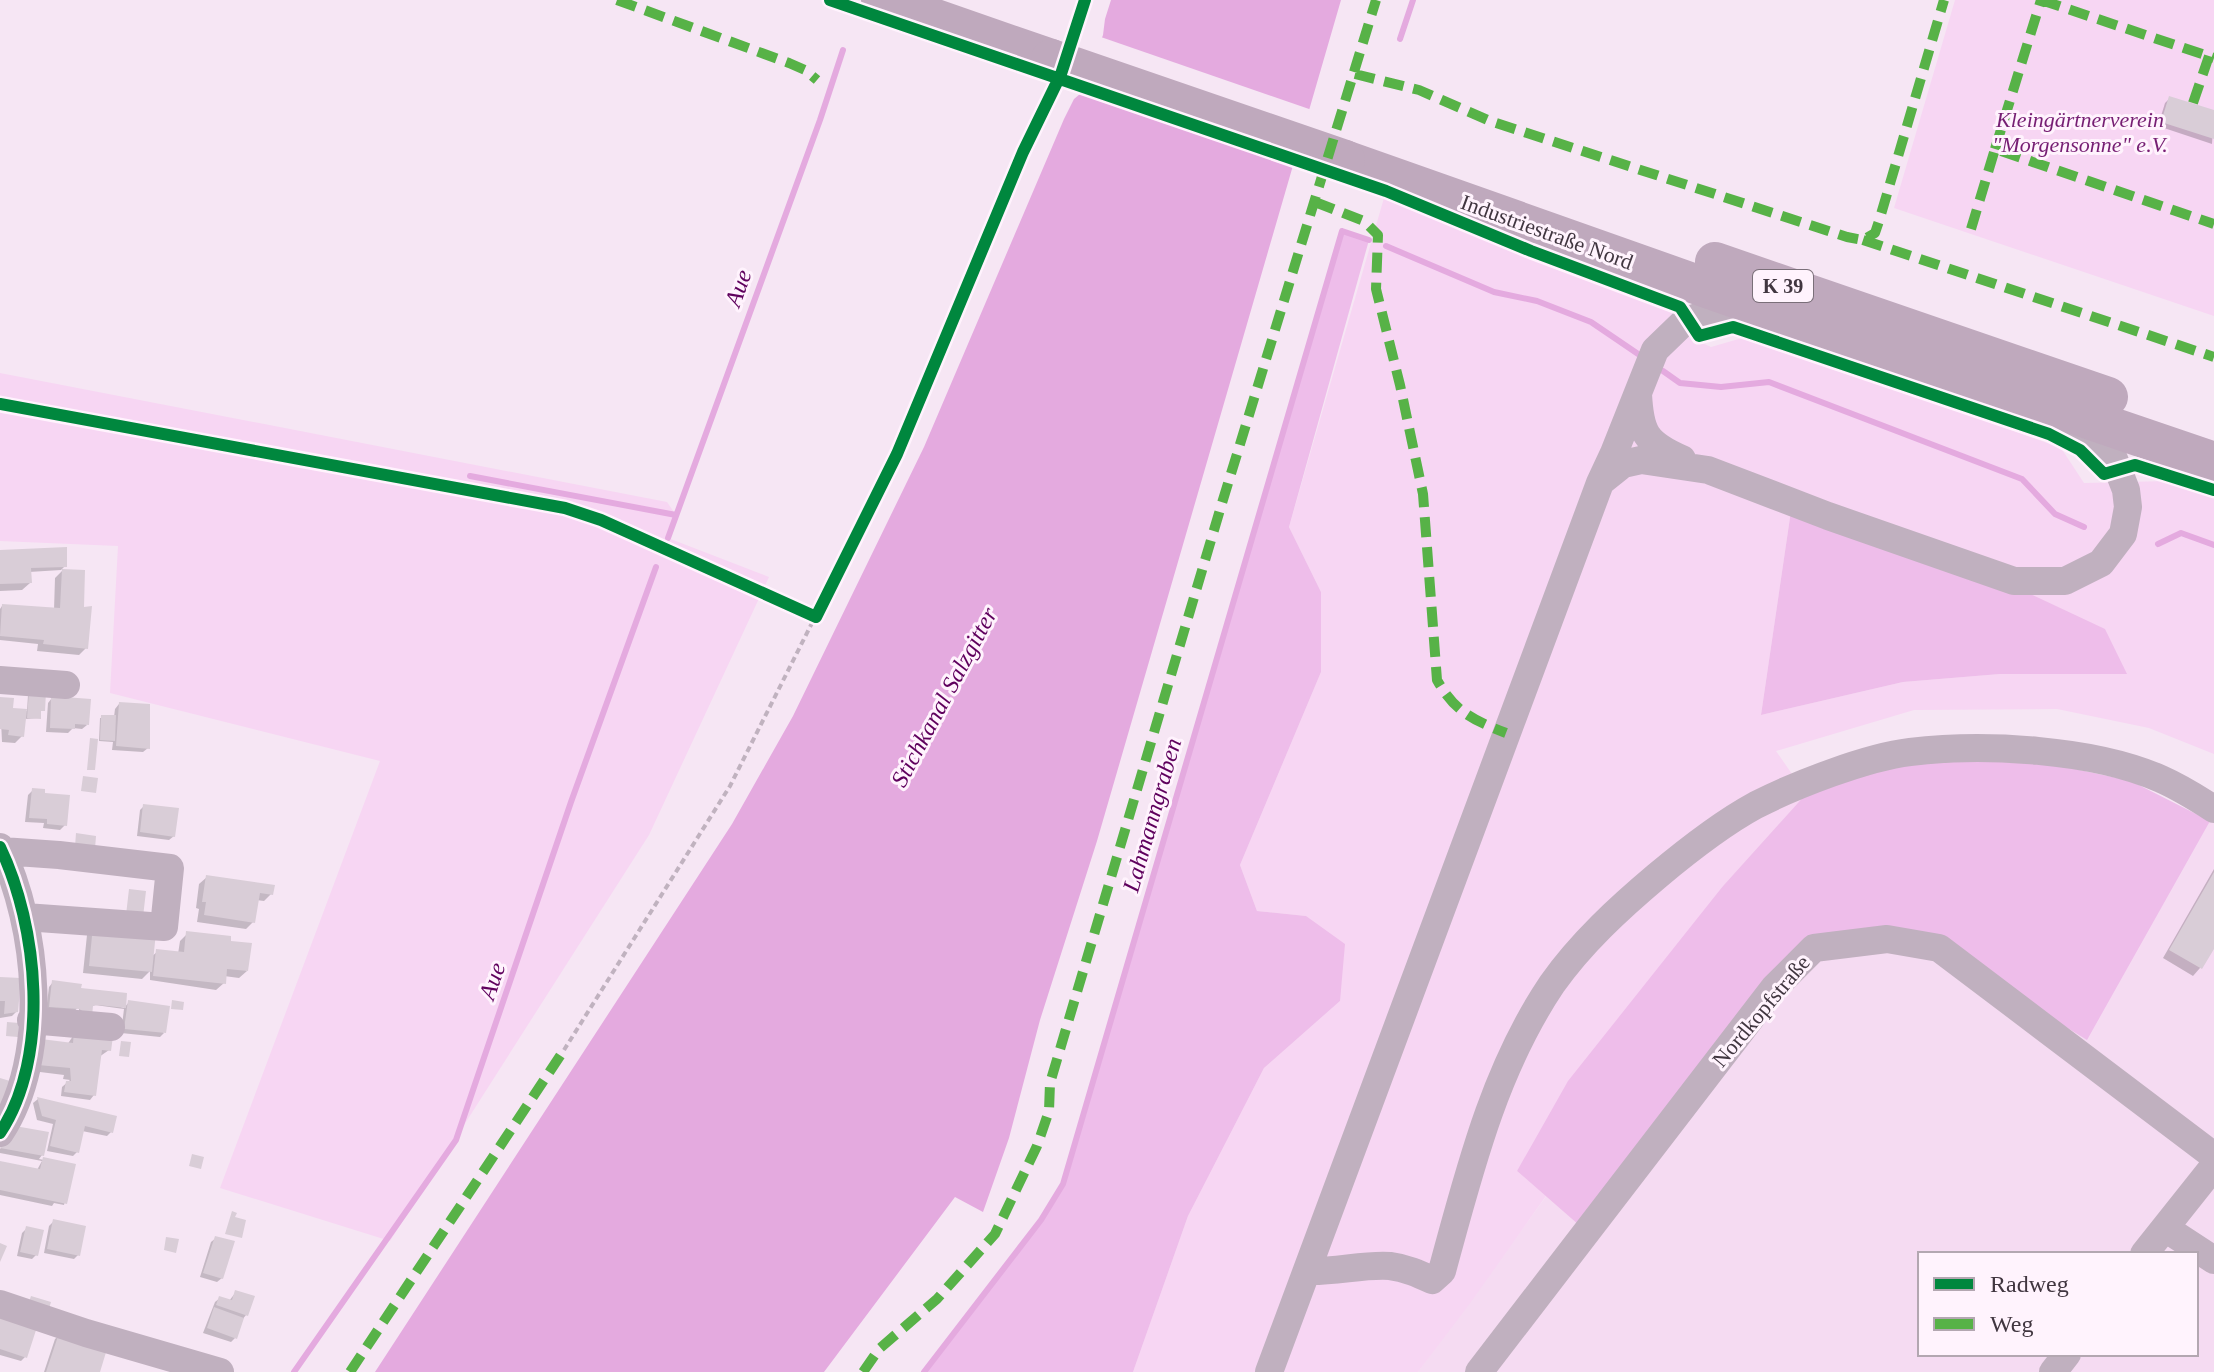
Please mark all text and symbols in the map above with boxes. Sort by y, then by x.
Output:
park label: Kleingärtnerverein "Morgensonne" e.V. [1992,107,2168,157]
street label: Industriestraße Nord [1457,189,1637,275]
water label: Aue [719,266,757,312]
road number: K 39 [1753,270,1813,302]
water label: Stichkanal Salzgitter [886,602,1003,791]
water label: Lahmanngraben [1117,735,1186,896]
street label: Nordkopfstraße [1707,950,1815,1072]
water label: Aue [473,959,510,1005]
legend [1918,1252,2198,1356]
text: Radweg [1990,1271,2069,1297]
text: Weg [1990,1311,2033,1337]

